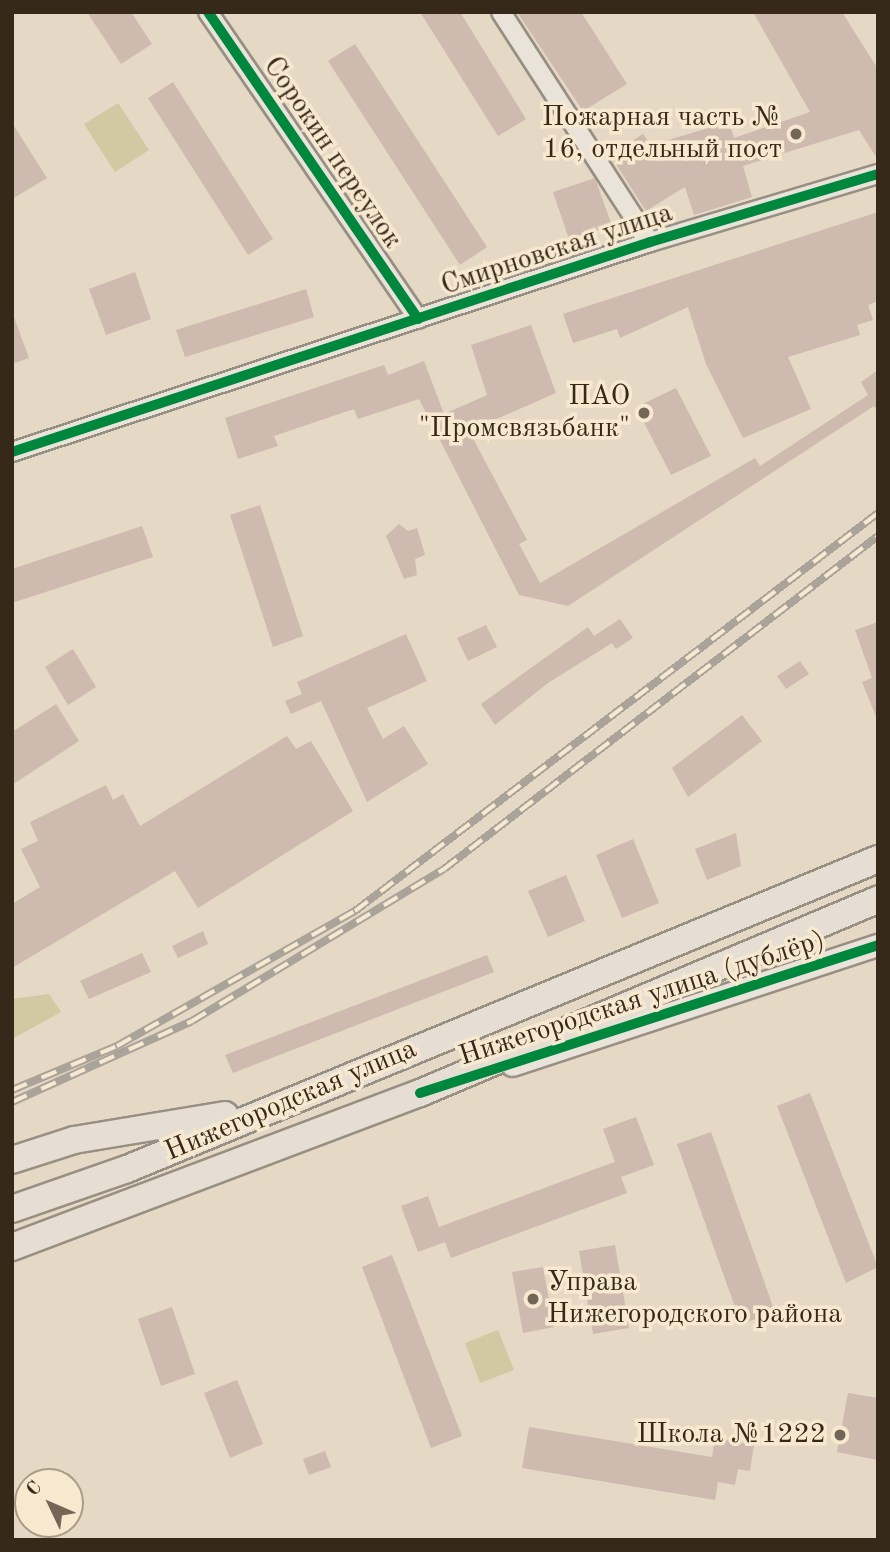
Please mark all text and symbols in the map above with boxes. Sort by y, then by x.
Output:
street label: Сорокин переулок [255,51,409,255]
place label: Пожарная часть № 16, отдельный пост [542,101,782,167]
marker: Пожарная часть № 16, отдельный пост [788,126,804,142]
street label: Смирновская улица [437,197,677,303]
place label: ПАО "Промсвязьбанк" [419,380,630,446]
marker: ПАО "Промсвязьбанк" [636,405,652,421]
street label: Нижегородская улица (дублёр) [455,924,829,1074]
street label: Нижегородская улица [160,1033,422,1169]
place label: Управа Нижегородского района [547,1266,842,1332]
marker: Управа Нижегородского района [525,1291,541,1307]
place label: Школа №1222 [637,1418,826,1452]
marker: Школа №1222 [832,1427,848,1443]
north arrow [14,1468,84,1538]
text: С [24,1478,46,1501]

